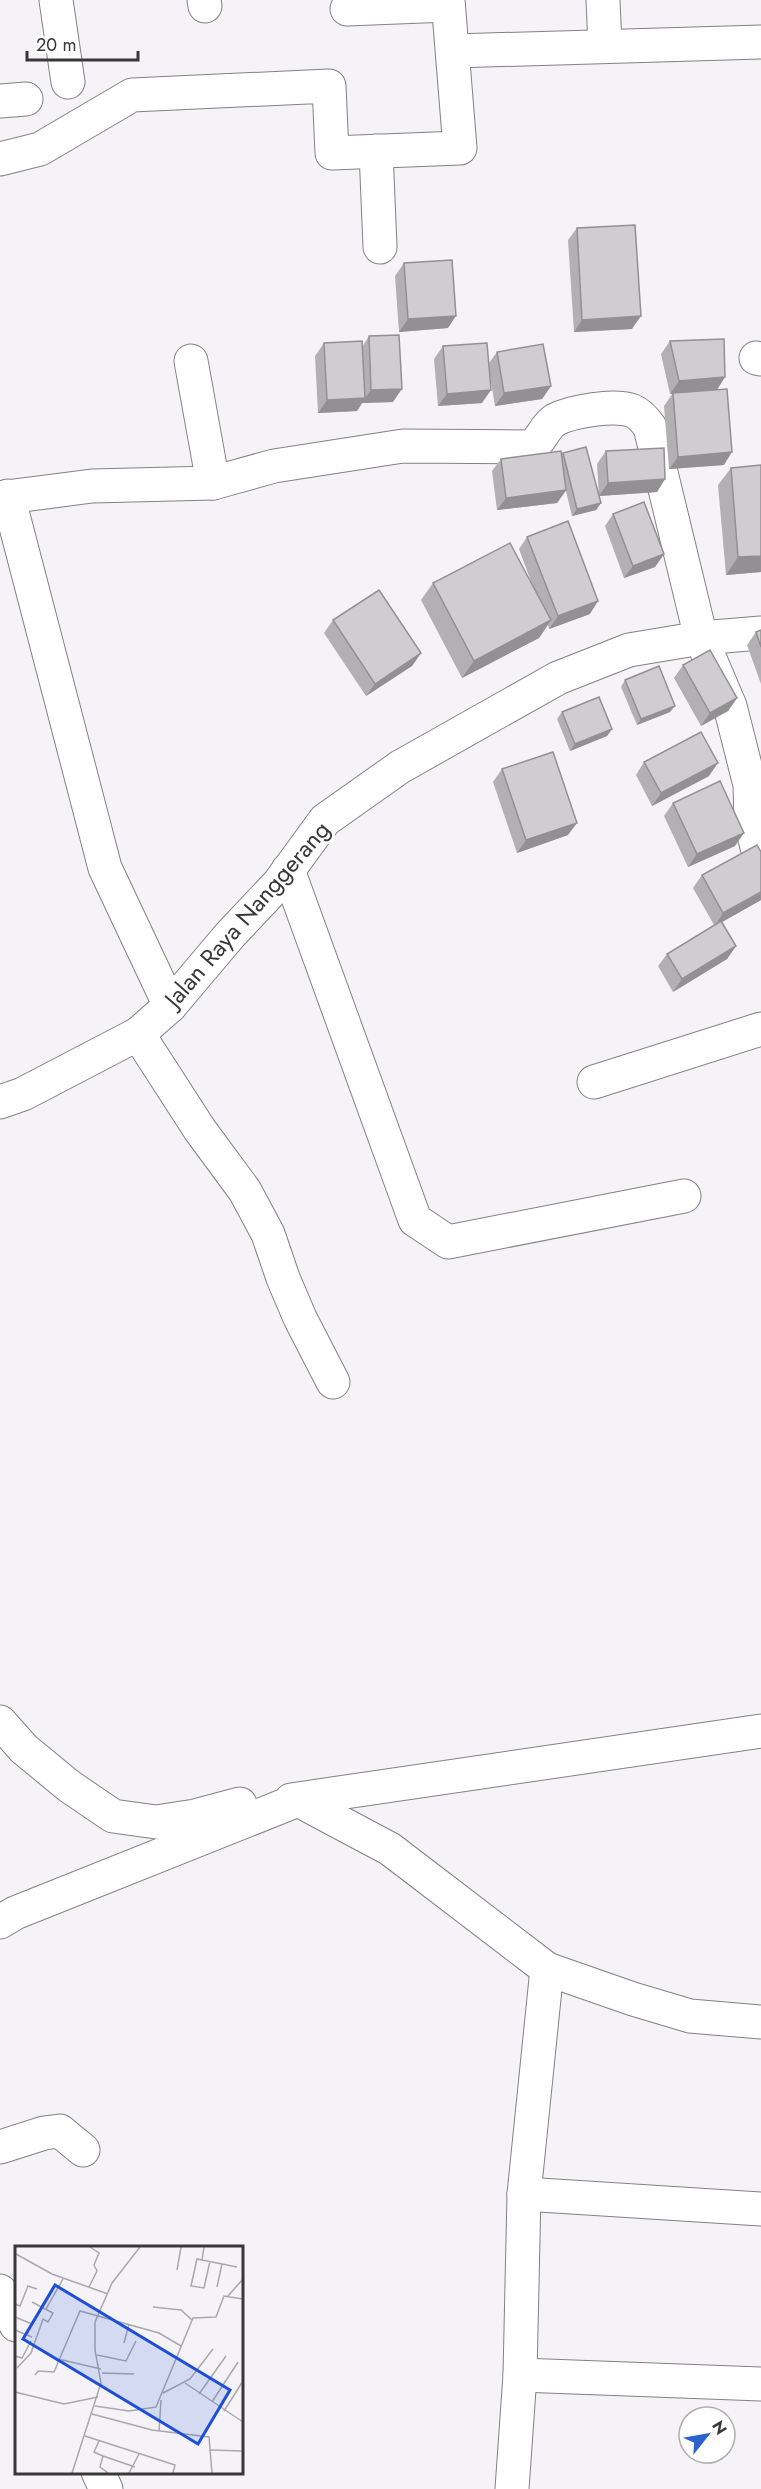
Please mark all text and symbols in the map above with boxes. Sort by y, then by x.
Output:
scale bar [27,24,138,62]
text: 20 m [36,32,76,58]
street label: Jalan Raya Nanggerang [154,813,338,1017]
inset map [15,2246,243,2474]
north arrow [677,2405,737,2465]
text: N [706,2416,733,2439]

